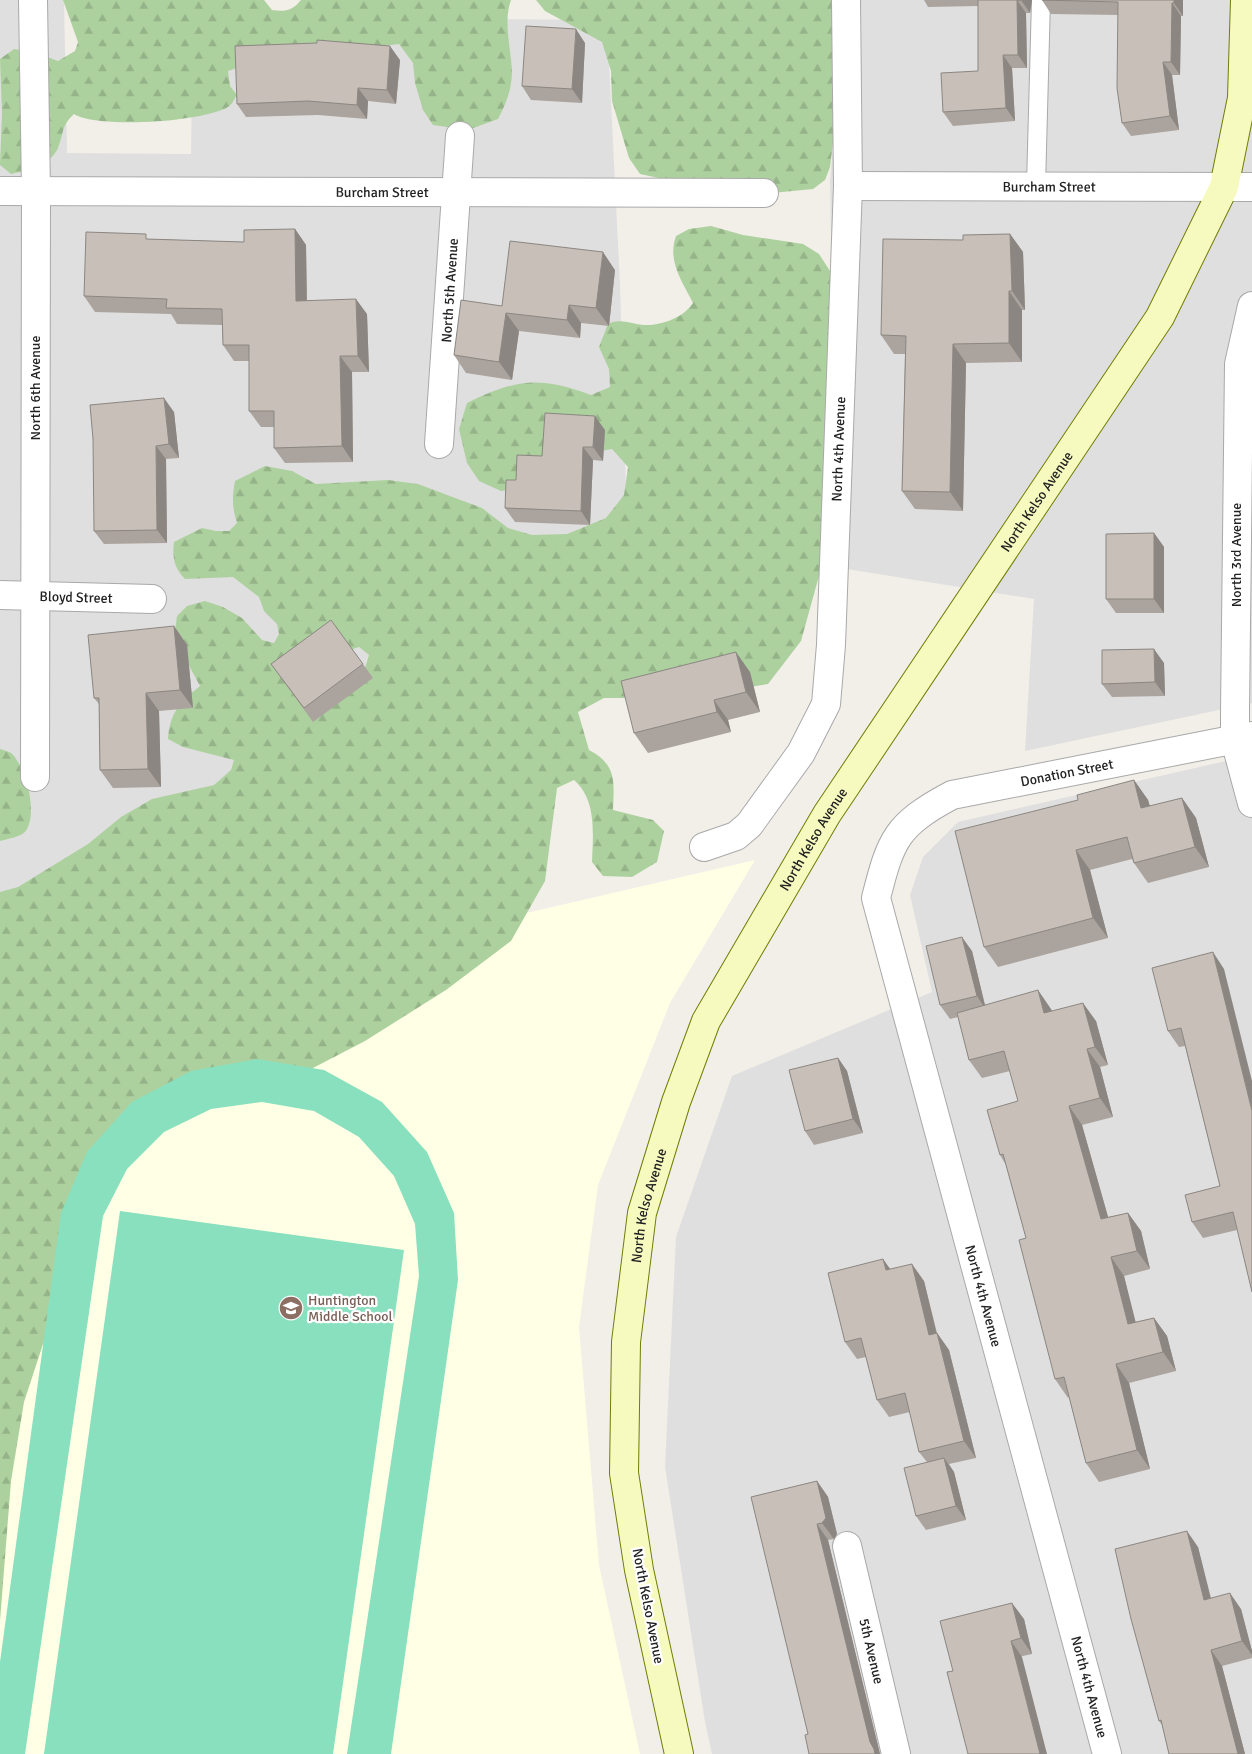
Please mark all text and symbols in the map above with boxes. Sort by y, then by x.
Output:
street label: Burcham Street [1002,178,1096,195]
street label: Burcham Street [335,183,429,201]
street label: North 5th Avenue [437,237,462,343]
street label: North 6th Avenue [27,336,44,440]
street label: North 4th Avenue [828,396,849,502]
street label: North Kelso Avenue [997,448,1076,555]
street label: North 3rd Avenue [1228,503,1245,607]
street label: Bloyd Street [39,588,113,606]
street label: Donation Street [1019,755,1115,790]
street label: North Kelso Avenue [776,784,851,894]
street label: North Kelso Avenue [627,1146,670,1264]
street label: North 4th Avenue [961,1243,1005,1349]
place label: Huntington Middle School [308,1292,393,1325]
school or university icon: Huntington Middle School [278,1295,304,1321]
street label: North Kelso Avenue [628,1547,668,1665]
street label: 5th Avenue [856,1617,888,1686]
street label: North 4th Avenue [1067,1634,1111,1740]

